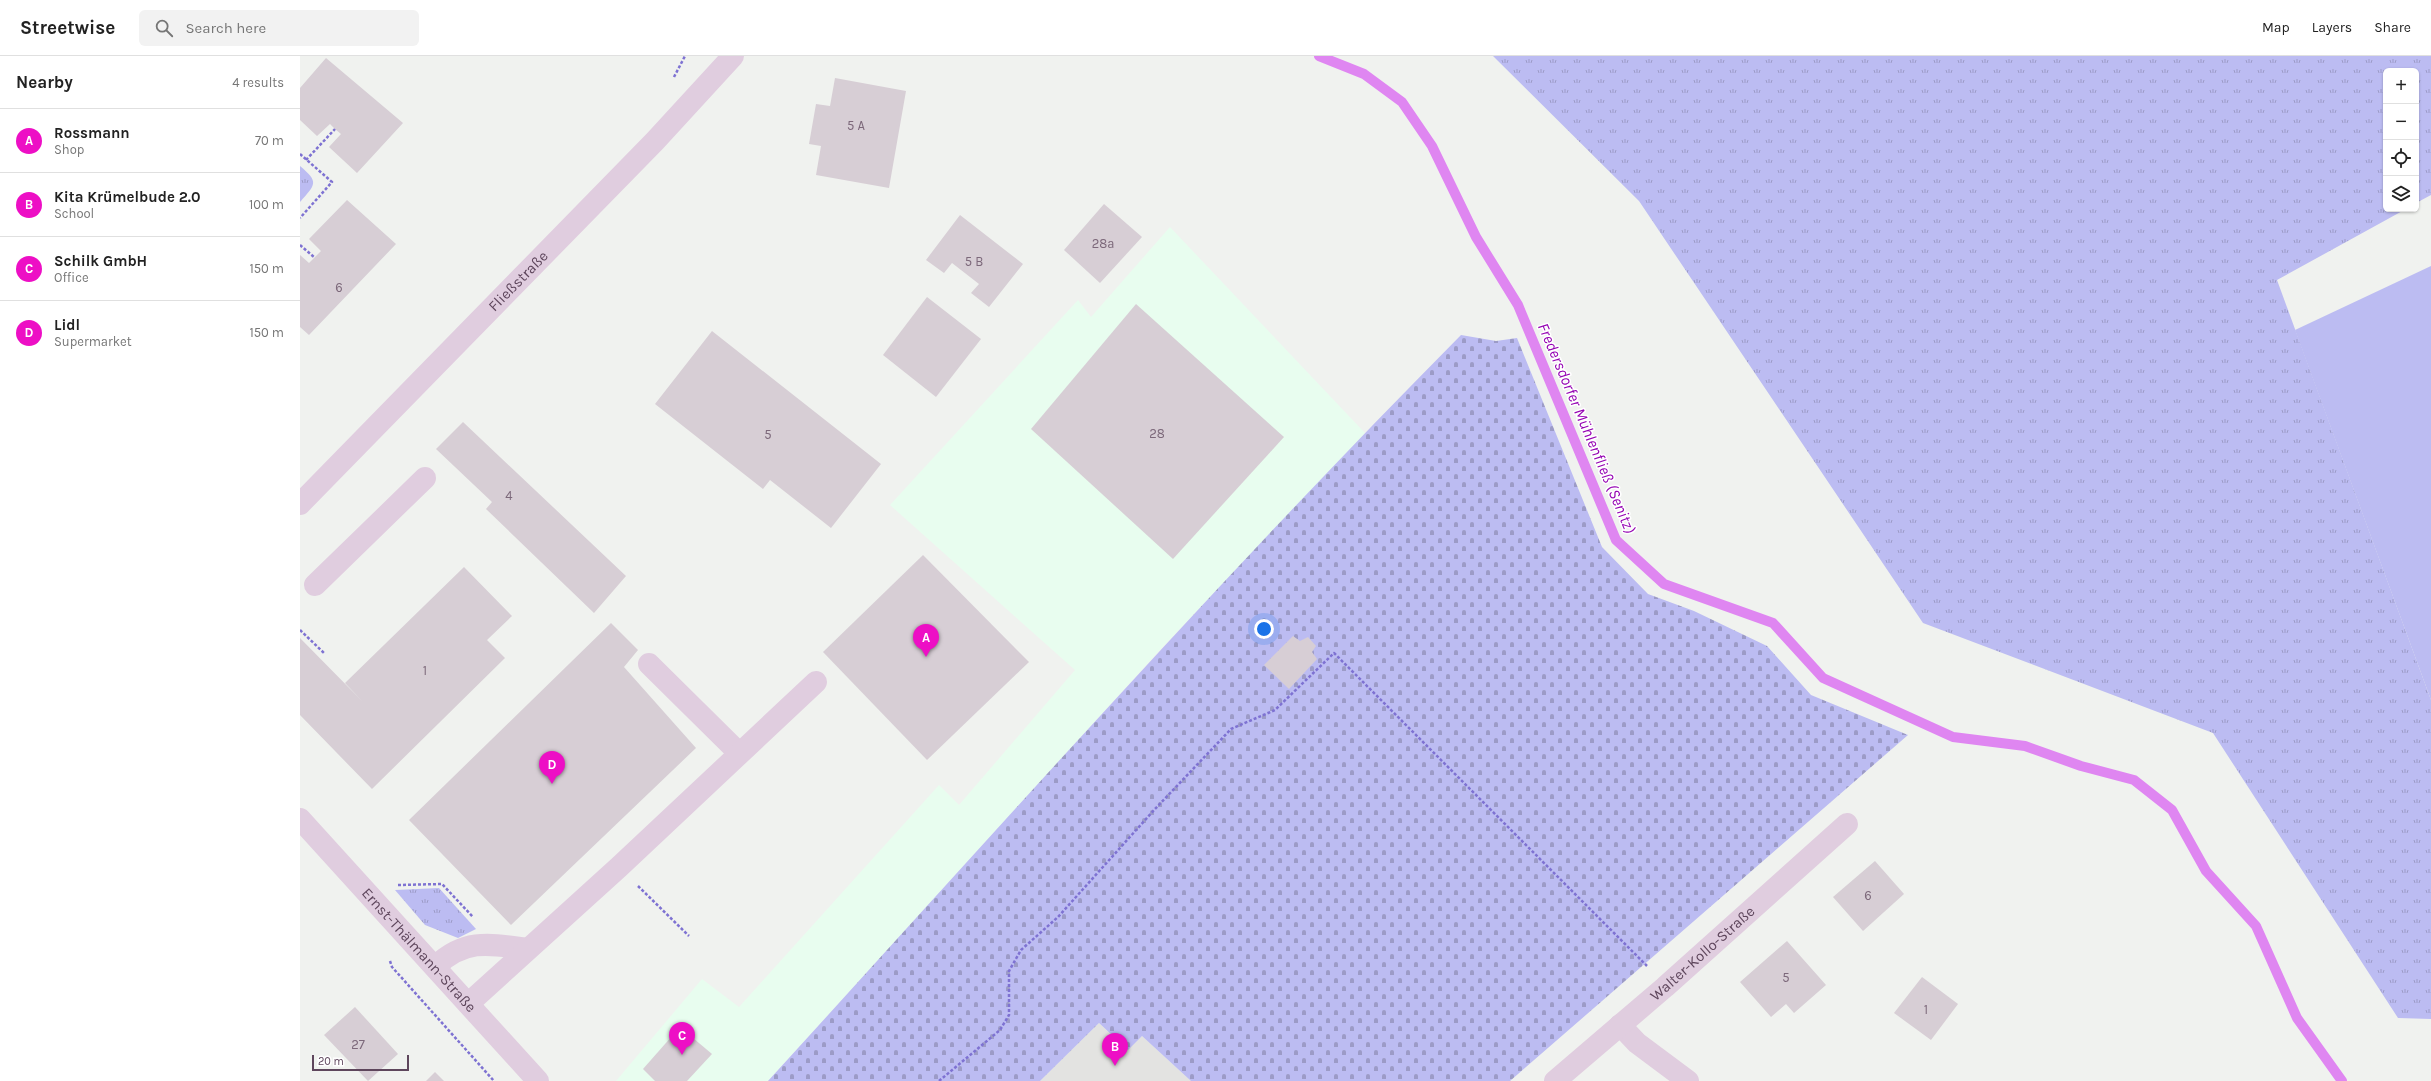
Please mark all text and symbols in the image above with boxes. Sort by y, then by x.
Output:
search box [139,10,419,46]
text: Streetwise [20,17,115,39]
icon: search [153,17,175,39]
text: Search here [185,19,266,37]
text: Map [2262,19,2290,36]
text: Layers [2312,19,2352,36]
text: Share [2374,19,2411,36]
map controls [2383,68,2419,212]
button: + [2383,68,2419,104]
text: Nearby [16,72,73,92]
text: 4 results [232,75,284,90]
button: − [2383,104,2419,140]
house number: 5 A [847,118,865,133]
text: Rossmann [54,124,130,142]
text: A [25,133,33,148]
text: 70 m [255,133,284,148]
button: locate [2383,140,2419,176]
text: Shop [54,142,84,157]
button: layers [2383,176,2419,212]
text: Kita Krümelbude 2.0 [54,188,200,206]
text: B [25,197,33,212]
text: 100 m [249,197,284,212]
text: School [54,206,94,221]
house number: 28a [1092,236,1114,251]
street label: Fließstraße [485,247,552,315]
text: Schilk GmbH [54,252,147,270]
house number: 5 B [965,254,983,269]
text: C [25,261,33,276]
text: 150 m [249,261,284,276]
text: Office [54,270,89,285]
house number: 6 [335,280,343,295]
text: Lidl [54,316,80,334]
water label: Fredersdorfer Mühlenfließ (Senitz) [1534,320,1640,536]
text: D [25,325,33,340]
text: 150 m [249,325,284,340]
text: Supermarket [54,334,132,349]
house number: 28 [1149,426,1165,441]
house number: 5 [764,427,772,442]
house number: 4 [505,488,513,503]
your location [1254,619,1274,639]
pin: A [913,624,939,657]
house number: 1 [423,663,427,678]
pin: D [539,751,565,784]
street label: Ernst-Thälmann-Straße [358,884,480,1016]
house number: 6 [1864,888,1872,903]
street label: Walter-Kollo-Straße [1646,902,1758,1005]
house number: 5 [1782,970,1790,985]
house number: 1 [1924,1002,1928,1017]
pin: C [669,1022,695,1055]
pin: B [1102,1033,1128,1066]
house number: 27 [351,1037,365,1052]
scale bar [312,1053,409,1072]
text: 20 m [318,1055,344,1068]

